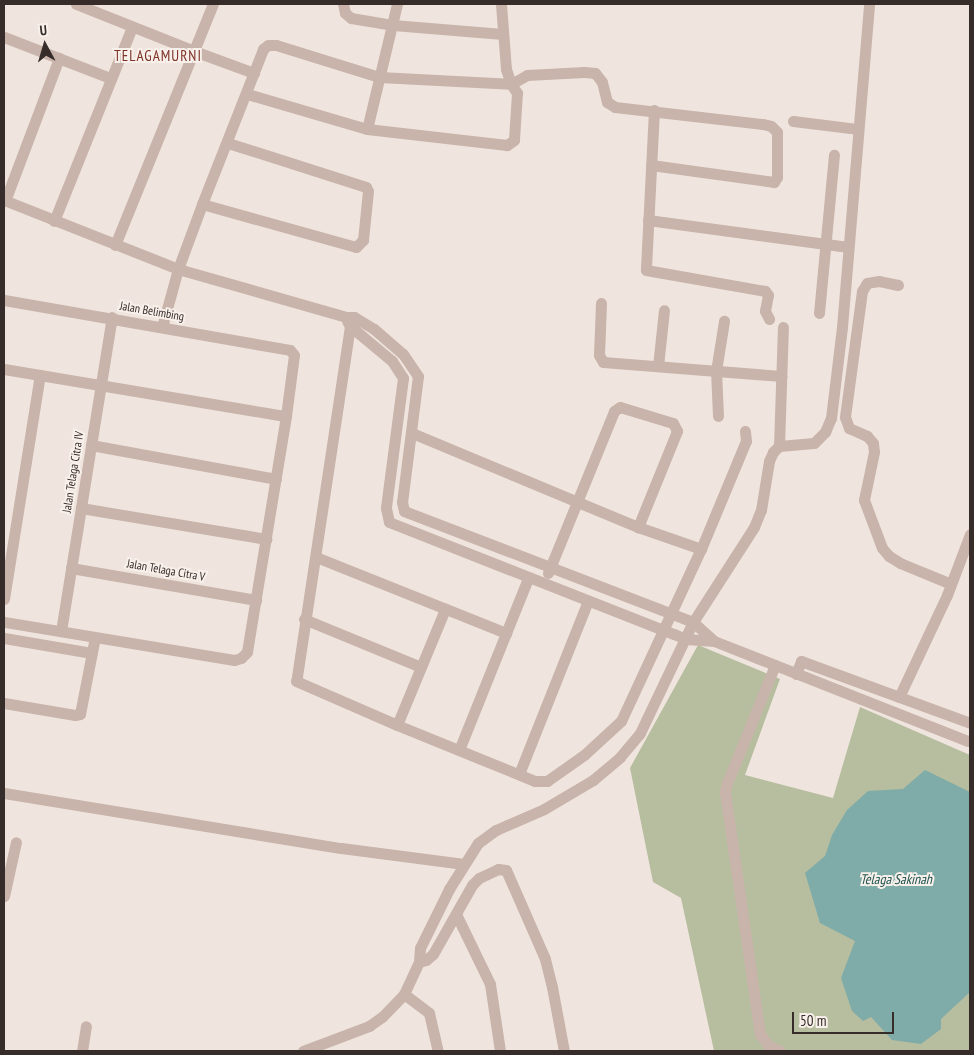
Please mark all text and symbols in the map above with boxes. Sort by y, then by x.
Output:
north arrow [20,20,70,70]
text: U [39,21,48,39]
district label: TELAGAMURNI [113,47,203,65]
street label: Jalan Belimbing [119,298,185,324]
street label: Jalan Telaga Citra IV [59,430,87,514]
street label: Jalan Telaga Citra V [125,556,207,584]
water label: Telaga Sakinah [860,871,932,887]
scale bar [794,1002,896,1034]
text: 50 m [800,1011,826,1030]

